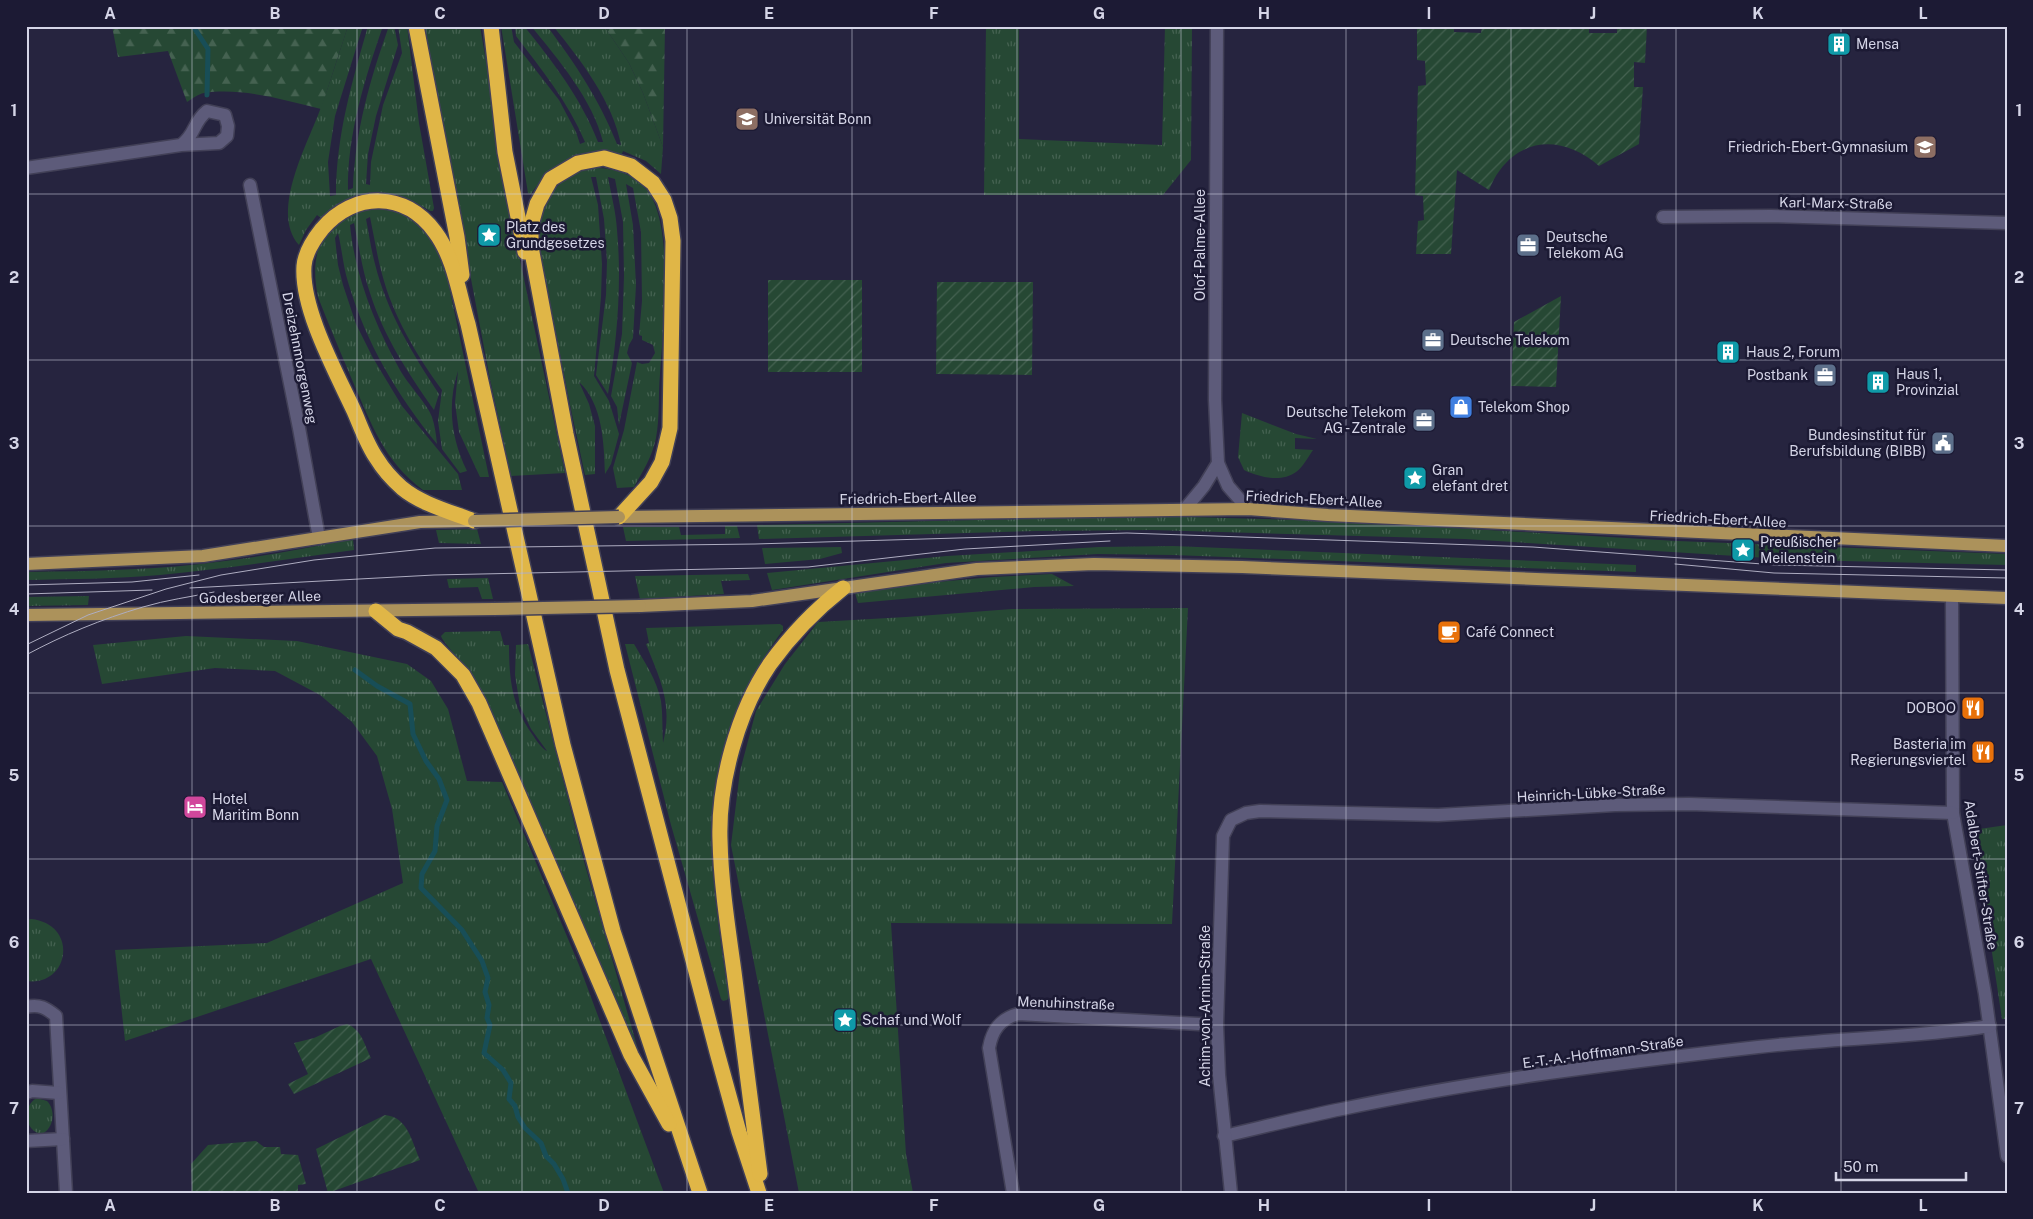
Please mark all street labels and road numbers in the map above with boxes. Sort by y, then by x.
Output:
street label: Olof-Palme-Allee [1192,189,1208,301]
street label: Karl-Marx-Straße [1779,194,1893,212]
street label: Dreizehnmorgenweg [279,291,321,426]
street label: Friedrich-Ebert-Allee [1245,487,1383,511]
street label: Friedrich-Ebert-Allee [839,489,977,507]
street label: Friedrich-Ebert-Allee [1649,507,1787,531]
street label: Godesberger Allee [199,588,321,606]
street label: Heinrich-Lübke-Straße [1516,781,1666,805]
street label: Adalbert-Stifter-Straße [1961,799,2001,951]
street label: Achim-von-Arnim-Straße [1197,925,1213,1087]
street label: Menuhinstraße [1017,993,1115,1013]
street label: E.-T.-A.-Hoffmann-Straße [1521,1033,1685,1071]

